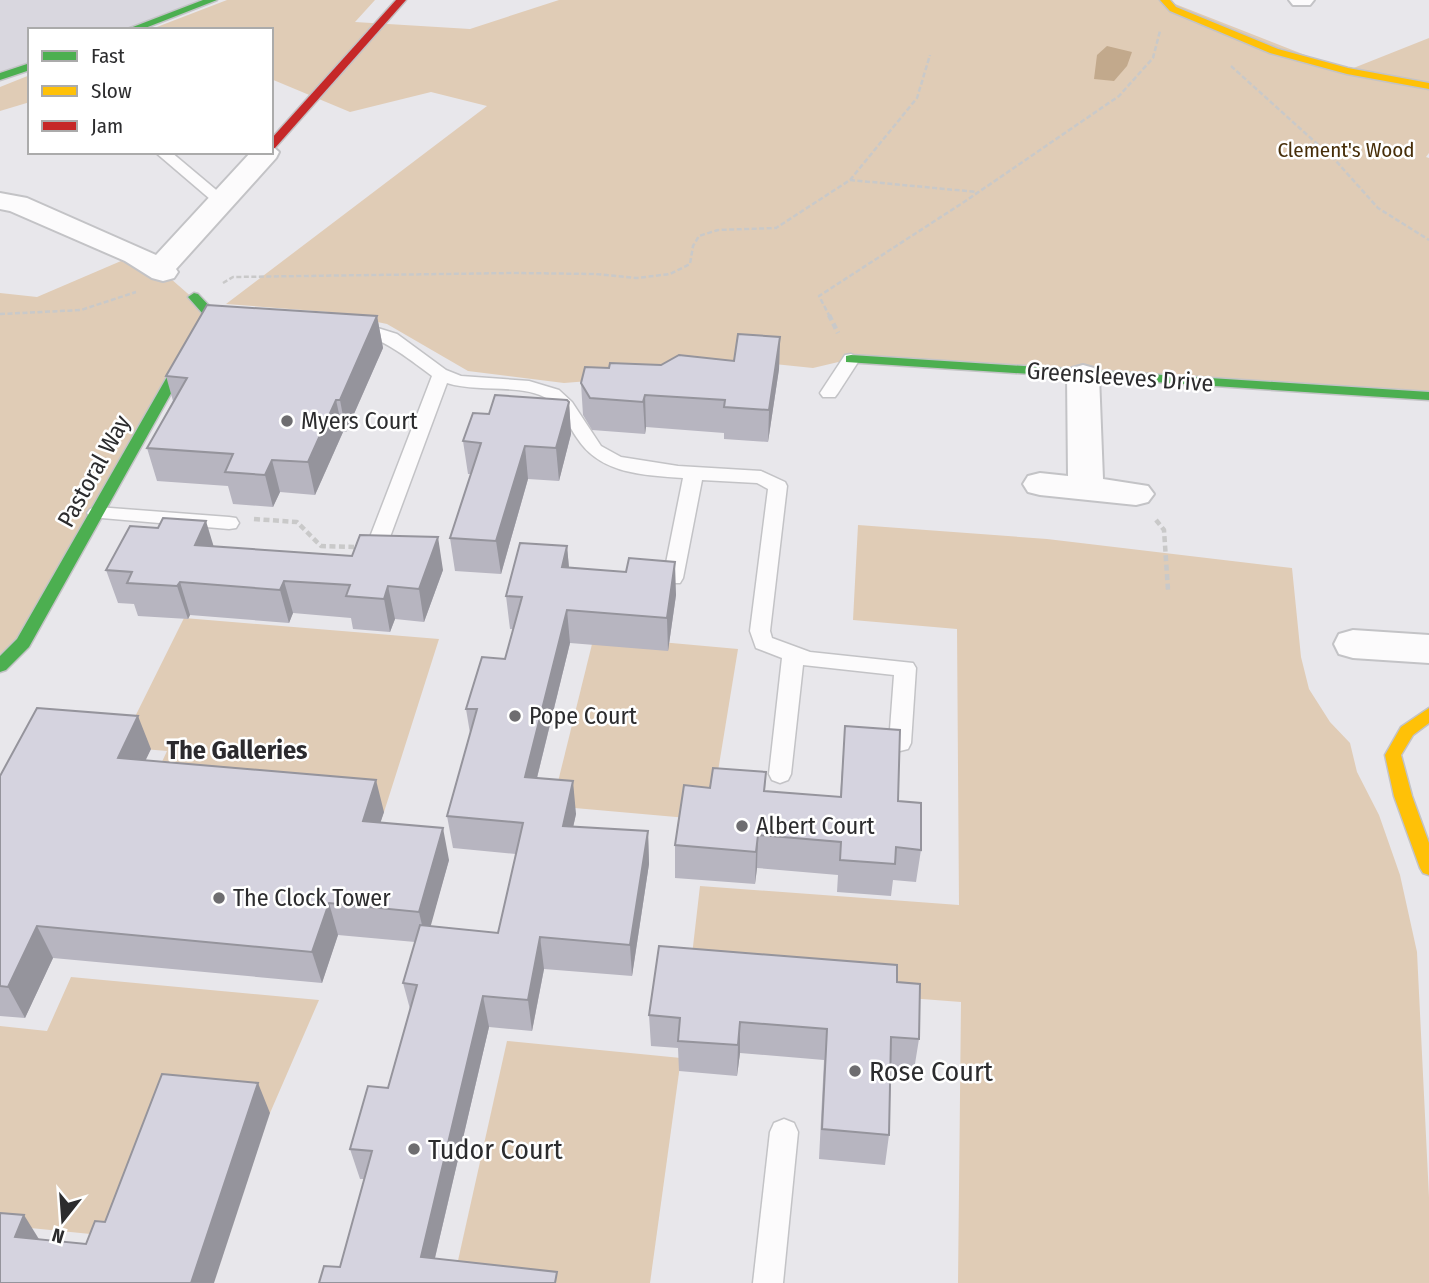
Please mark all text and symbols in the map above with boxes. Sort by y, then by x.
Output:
legend [28,28,273,154]
text: Fast [91,43,125,69]
text: Slow [91,78,132,104]
text: Jam [91,113,123,139]
park label: Clement's Wood [1277,137,1415,163]
street label: Greensleeves Drive [1026,357,1214,397]
place label: Myers Court [301,407,418,435]
street label: Pastoral Way [52,410,136,532]
marker: Myers Court [279,413,295,429]
place label: Pope Court [529,702,637,730]
marker: Pope Court [507,708,523,724]
district label: The Galleries [166,735,308,766]
place label: Albert Court [756,812,875,840]
marker: Albert Court [734,818,750,834]
place label: The Clock Tower [233,884,391,912]
marker: The Clock Tower [211,890,227,906]
place label: Rose Court [869,1055,994,1088]
marker: Rose Court [847,1063,863,1079]
place label: Tudor Court [428,1133,563,1166]
marker: Tudor Court [406,1141,422,1157]
north arrow [28,1185,98,1255]
text: N [49,1223,67,1248]

